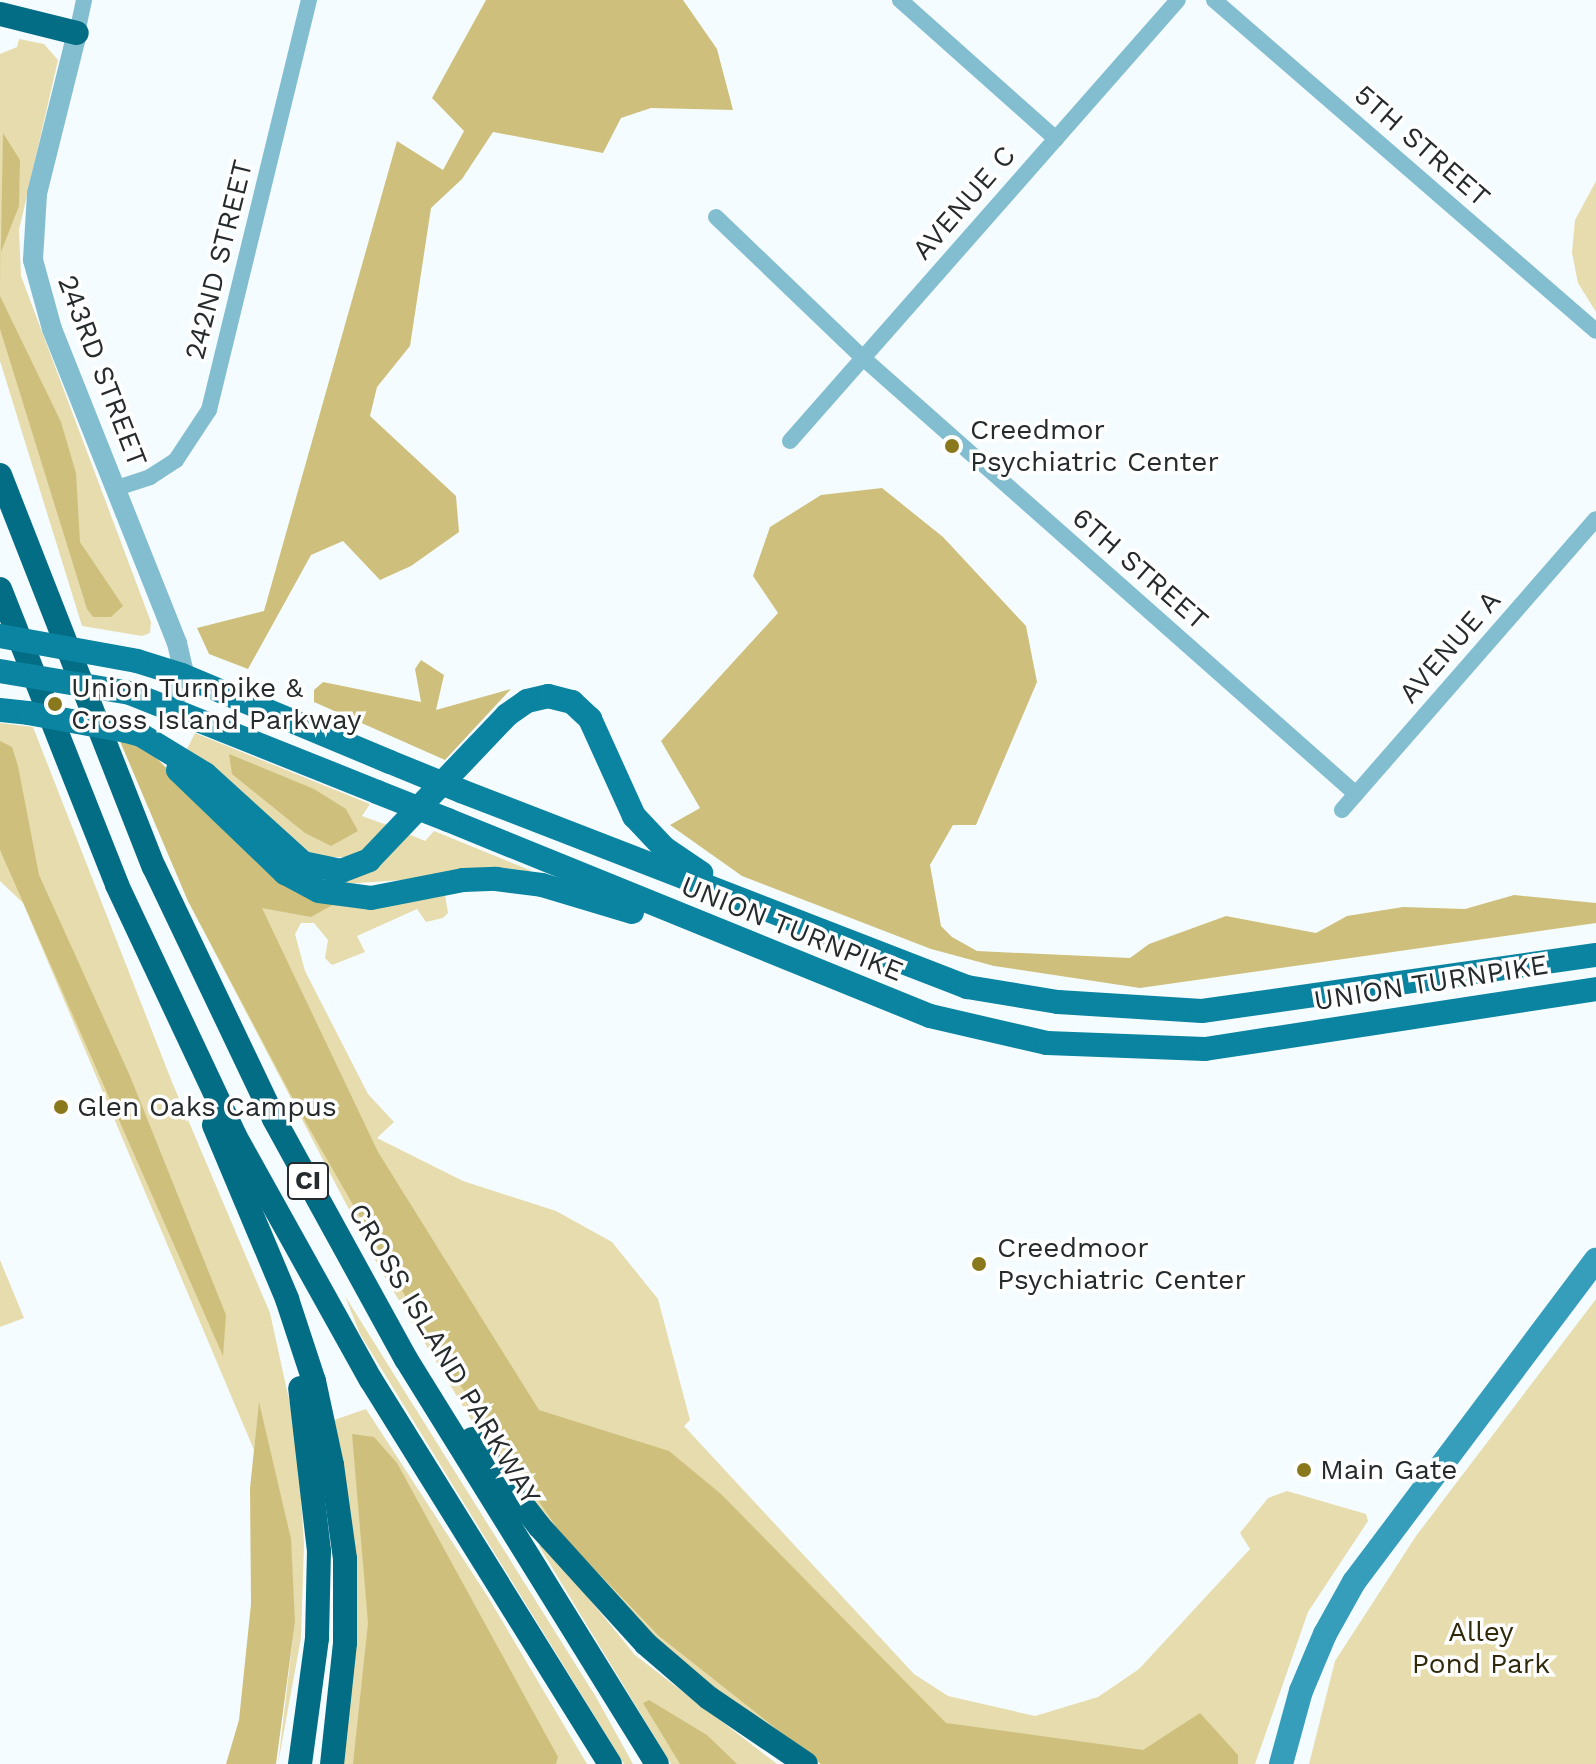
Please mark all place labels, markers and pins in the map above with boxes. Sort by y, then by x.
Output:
place label: Creedmor Psychiatric Center [970,413,1219,479]
marker: Creedmor Psychiatric Center [941,435,963,457]
place label: Union Turnpike & Cross Island Parkway [71,671,361,737]
marker: Union Turnpike & Cross Island Parkway [46,695,64,713]
place label: Glen Oaks Campus [77,1090,337,1124]
marker: Glen Oaks Campus [52,1098,70,1116]
place label: Creedmoor Psychiatric Center [997,1231,1246,1297]
marker: Creedmoor Psychiatric Center [968,1253,990,1275]
place label: Main Gate [1320,1453,1457,1487]
marker: Main Gate [1295,1461,1313,1479]

